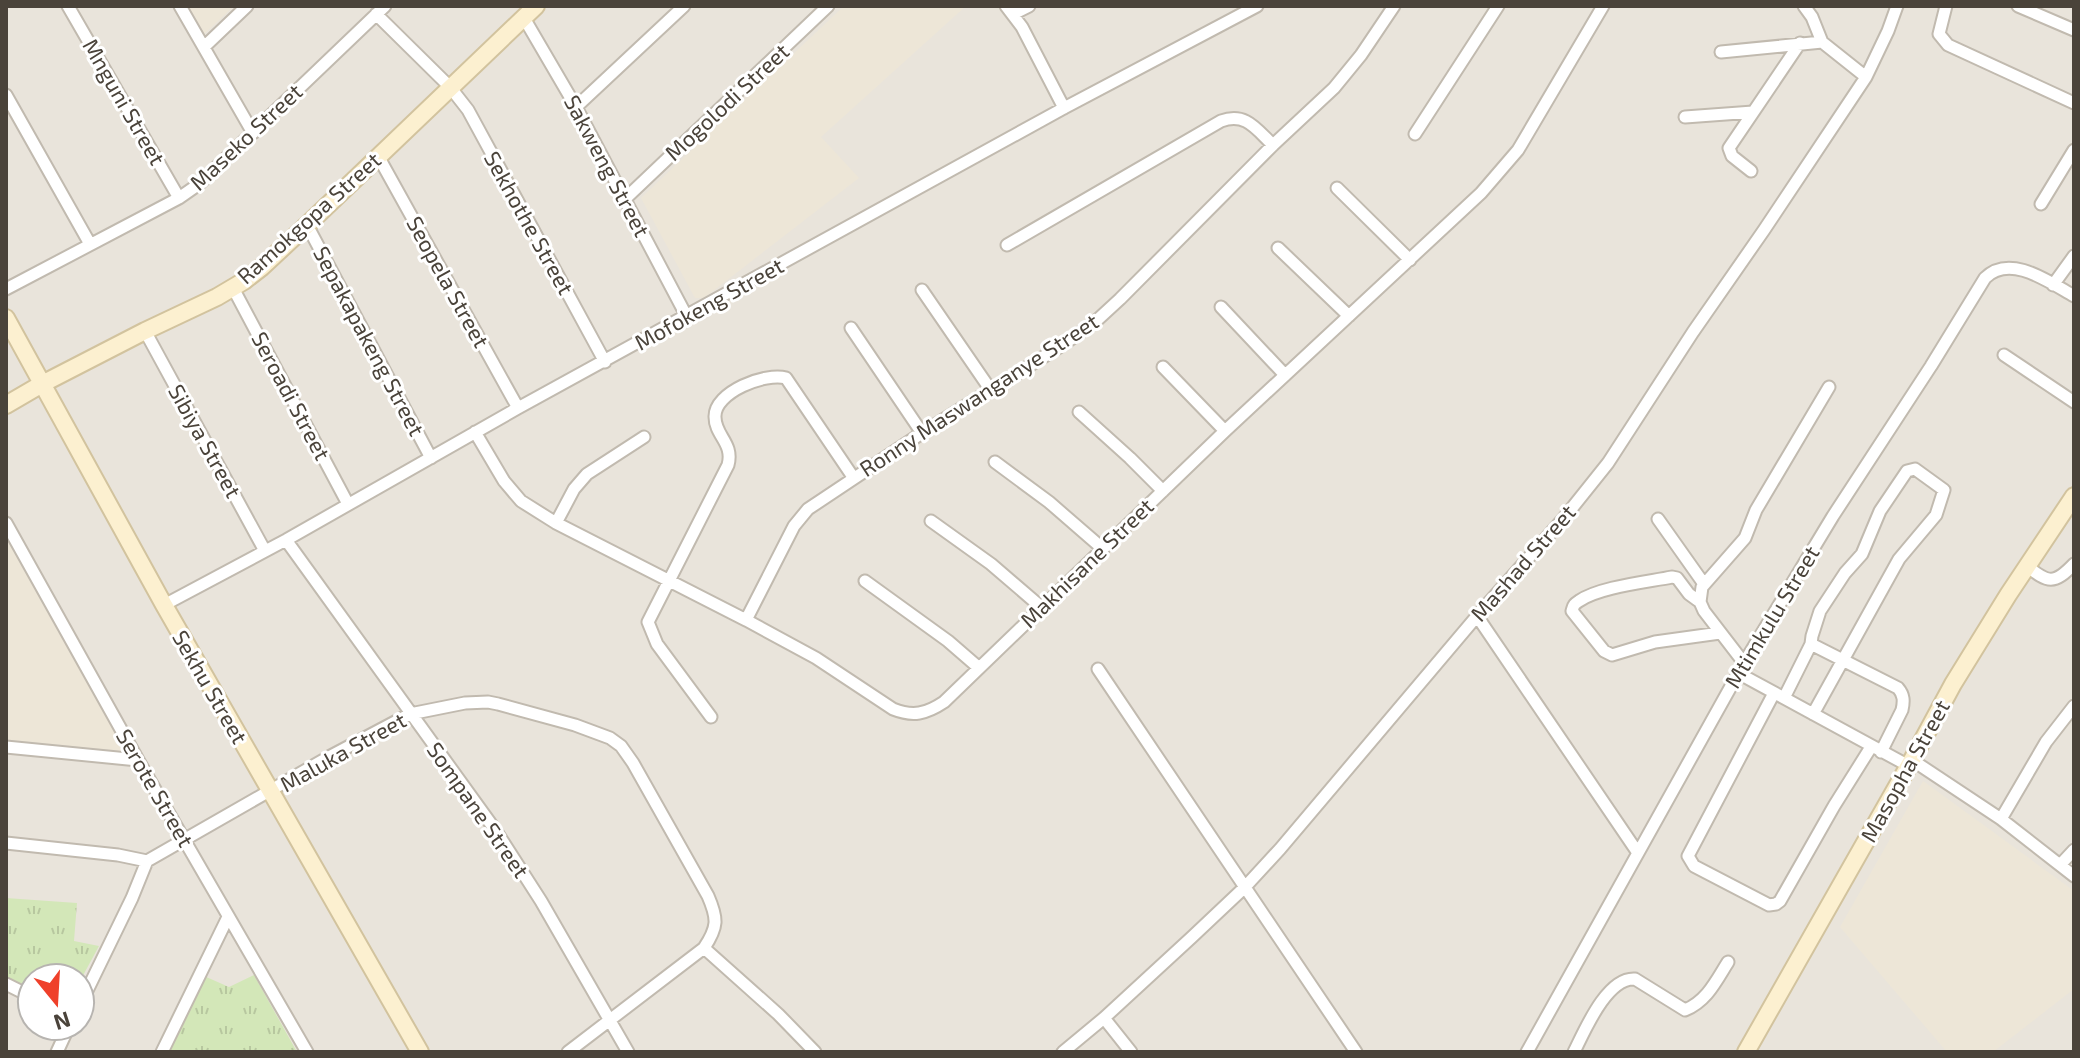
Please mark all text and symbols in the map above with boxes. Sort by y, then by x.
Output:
street label: Mnguni Street [78,34,171,169]
street label: Mogolodi Street [659,37,794,165]
street label: Maseko Street [184,78,307,195]
street label: Sakweng Street [560,90,656,241]
street label: Ramokgopa Street [231,146,385,289]
street label: Sekhothe Street [480,146,580,299]
street label: Seopela Street [402,211,496,352]
street label: Sepakapakeng Street [309,241,431,440]
street label: Mofokeng Street [630,251,788,355]
street label: Ronny Maswanganye Street [854,307,1103,481]
street label: Seroadi Street [247,327,337,464]
street label: Sibiya Street [164,379,248,502]
street label: Makhisane Street [1014,492,1158,632]
street label: Mashad Street [1465,499,1580,626]
street label: Mtimkulu Street [1718,541,1824,692]
street label: Sekhu Street [168,625,254,748]
street label: Masopha Street [1854,695,1954,846]
street label: Maluka Street [275,706,410,796]
street label: Serote Street [112,724,200,851]
street label: Sompane Street [422,737,535,882]
north arrow [16,962,96,1042]
text: N [51,1007,74,1037]

